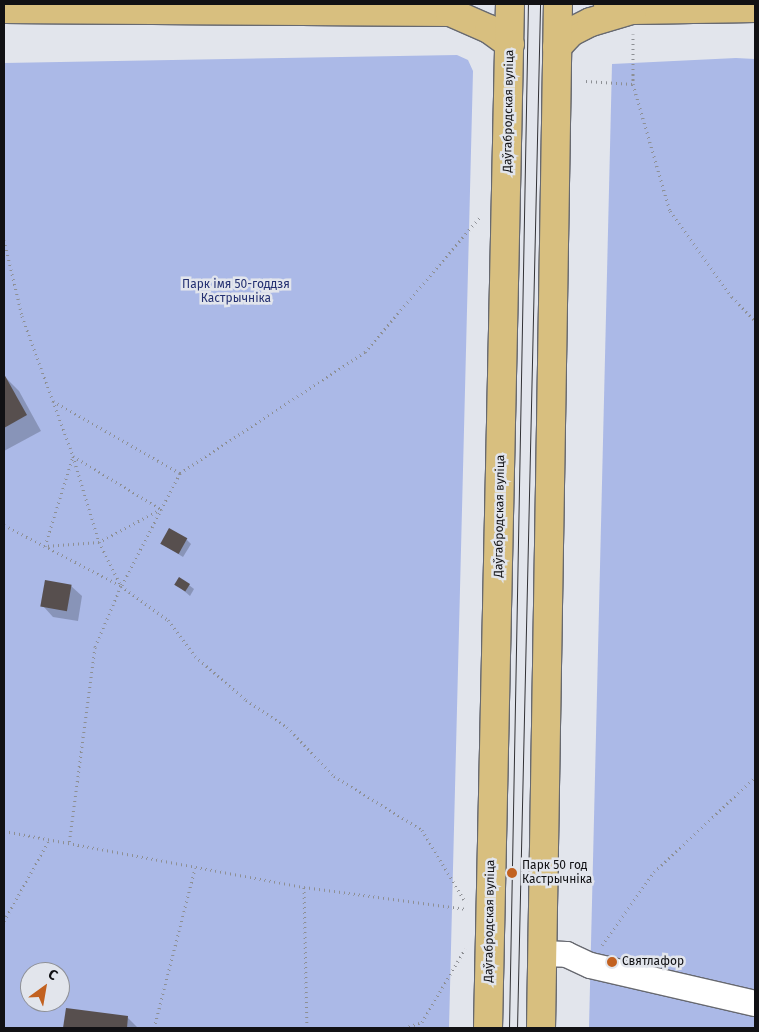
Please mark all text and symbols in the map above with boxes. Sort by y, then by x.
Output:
street label: Даўгабродская вуліца [501,50,517,172]
park label: Парк імя 50-годдзя Кастрычніка [182,278,290,306]
street label: Даўгабродская вуліца [492,455,508,577]
place label: Парк 50 год Кастрычніка [522,859,592,887]
street label: Даўгабродская вуліца [482,860,498,982]
marker: Парк 50 год Кастрычніка [506,867,518,879]
place label: Святлафор [622,955,684,969]
marker: Святлафор [606,956,618,968]
north arrow [20,962,70,1012]
text: С [45,965,61,984]

